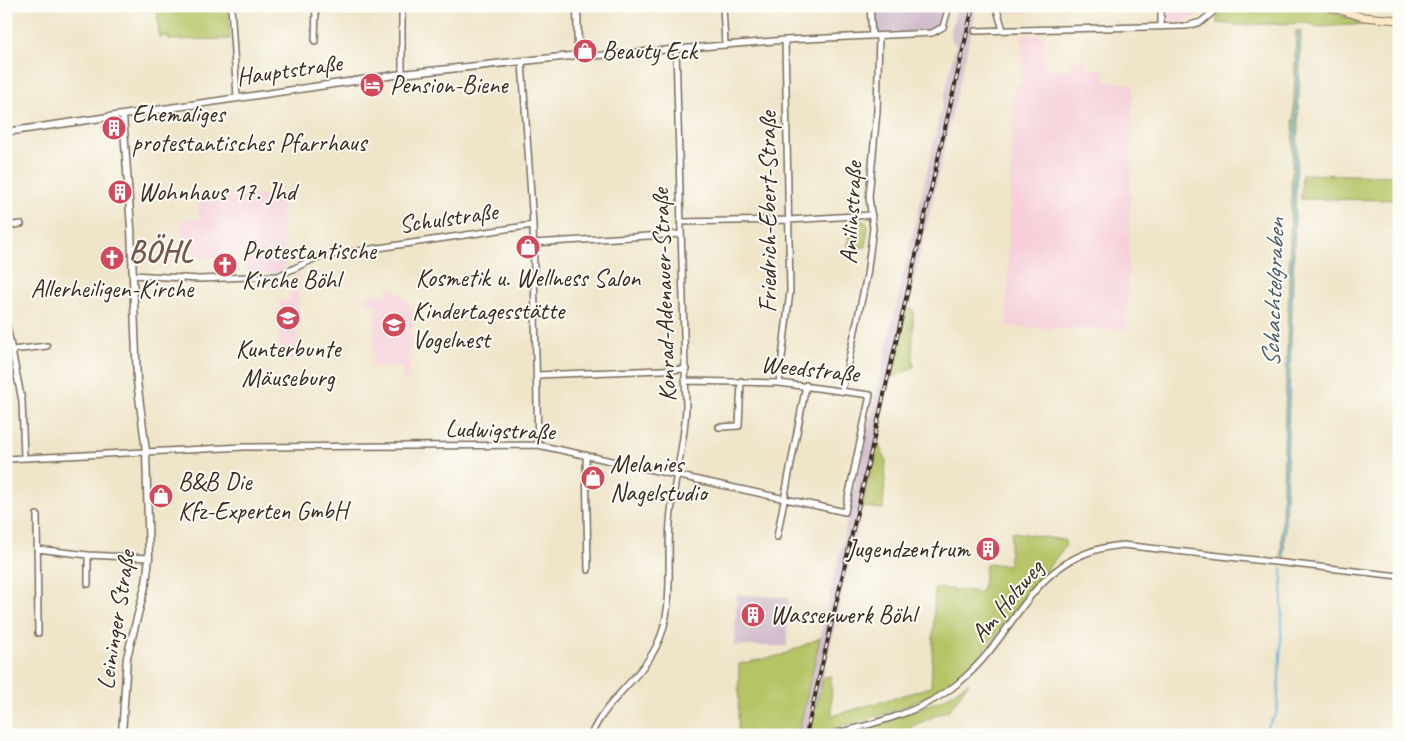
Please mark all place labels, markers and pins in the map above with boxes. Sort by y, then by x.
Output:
place label: Beauty Eck [602,35,699,67]
shop icon: Beauty Eck [572,38,598,64]
place label: Pension-Biene [390,69,509,101]
hotel icon: Pension-Biene [359,72,385,98]
place label: Ehemaliges protestantisches Pfarrhaus [132,98,369,159]
building icon: Ehemaliges protestantisches Pfarrhaus [101,115,127,141]
place label: Wohnhaus 17. Jhd [138,176,300,208]
building icon: Wohnhaus 17. Jhd [107,179,133,205]
shop icon: Kosmetik u. Wellness Salon [515,234,541,260]
place label: Protestantische Kirche Böhl [242,235,378,296]
church icon: Allerheiligen-Kirche [99,245,125,271]
church icon: Protestantische Kirche Böhl [212,252,238,278]
place label: Kosmetik u. Wellness Salon [416,262,641,294]
place label: Allerheiligen-Kirche [31,273,195,305]
place label: Kindertagesstätte Vogelnest [412,295,566,356]
school or university icon: Kunterbunte Mäuseburg [275,305,301,331]
school or university icon: Kindertagesstätte Vogelnest [381,312,407,338]
place label: Kunterbunte Mäuseburg [236,333,342,394]
place label: Melanies Nagelstudio [610,448,710,509]
shop icon: Melanies Nagelstudio [580,465,606,491]
place label: B&B Die Kfz-Experten GmbH [178,466,351,527]
shop icon: B&B Die Kfz-Experten GmbH [148,483,174,509]
place label: Jugendzentrum [845,533,972,565]
building icon: Jugendzentrum [975,536,1001,562]
place label: Wasserwerk Böhl [770,599,921,631]
building icon: Wasserwerk Böhl [740,602,766,628]

